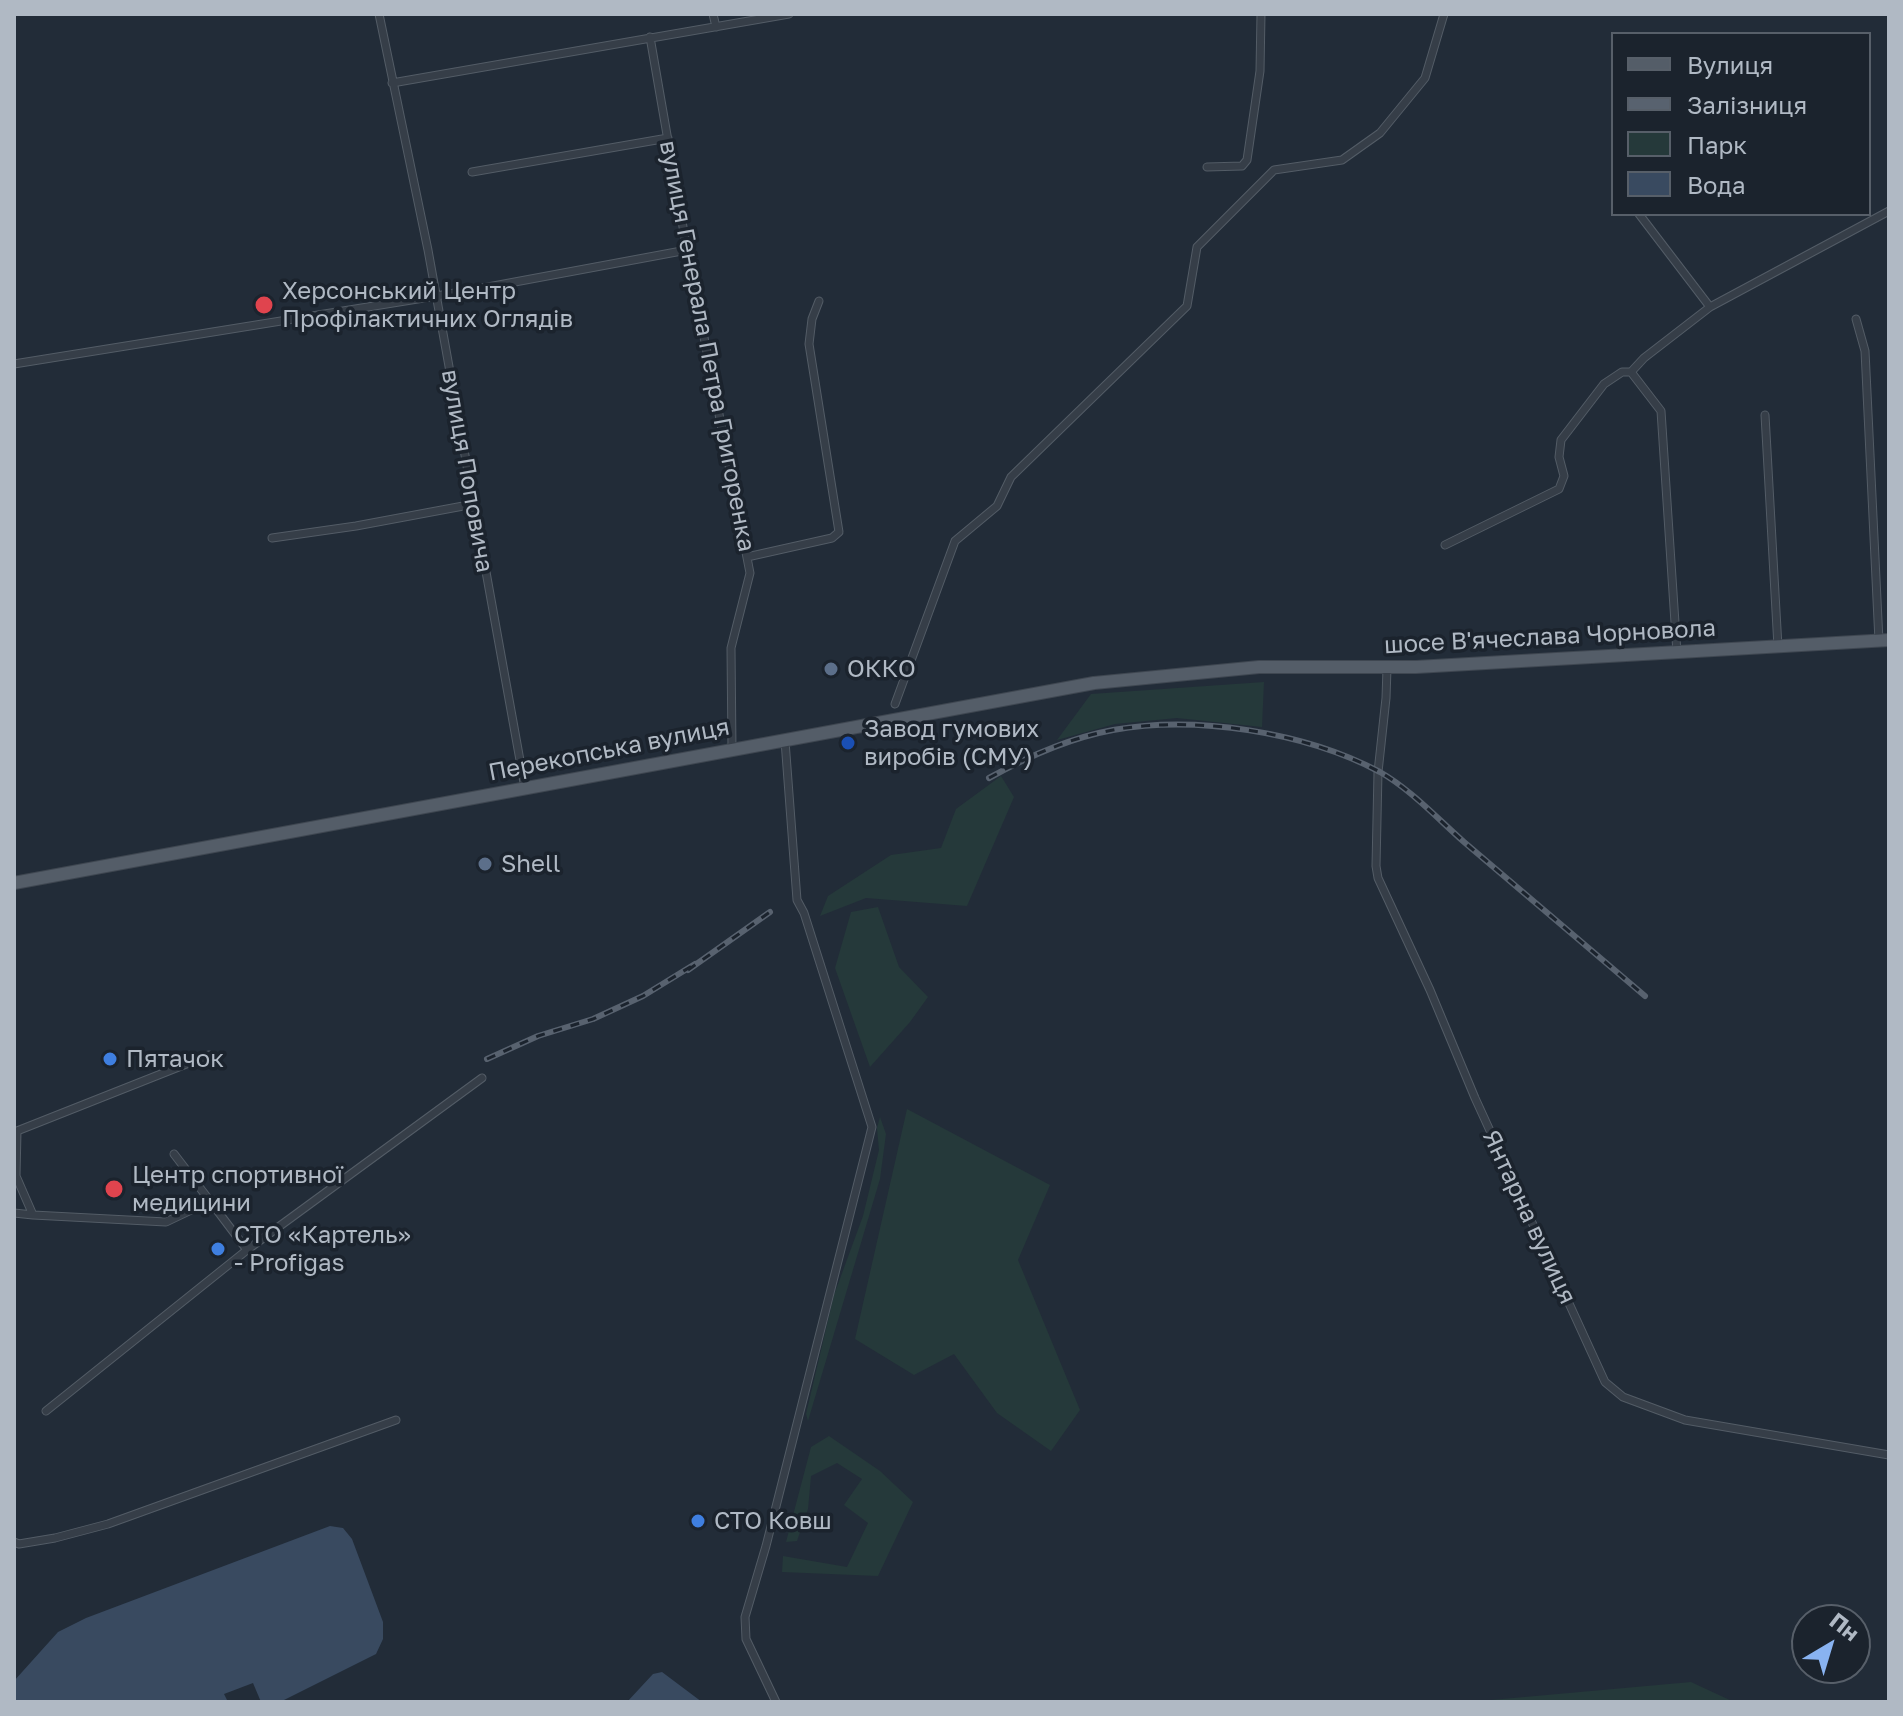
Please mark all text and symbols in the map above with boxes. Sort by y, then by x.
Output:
legend [1611,32,1871,216]
text: Вулиця [1687,50,1773,79]
text: Залізниця [1687,90,1807,119]
text: Парк [1687,130,1747,159]
street label: вулиця Генерала Петра Григоренка [653,138,761,554]
text: Вода [1687,170,1746,199]
place label: Херсонський Центр Профілактичних Оглядів [282,277,573,333]
marker: Херсонський Центр Профілактичних Оглядів [253,294,275,316]
street label: вулиця Поповича [435,367,499,575]
street label: шосе В'ячеслава Чорновола [1383,614,1717,660]
place label: ОККО [847,655,916,683]
marker: ОККО [822,660,840,678]
street label: Перекопська вулиця [486,712,732,788]
place label: Завод гумових виробів (СМУ) [864,715,1039,771]
marker: Завод гумових виробів (СМУ) [839,734,857,752]
place label: Shell [501,850,560,878]
marker: Shell [476,855,494,873]
place label: Пятачок [126,1045,224,1073]
marker: Пятачок [101,1050,119,1068]
street label: Янтарна вулиця [1476,1126,1582,1308]
place label: Центр спортивної медицини [132,1161,343,1217]
marker: Центр спортивної медицини [103,1178,125,1200]
place label: СТО «Картель» - Profigas [234,1221,411,1277]
marker: СТО «Картель» - Profigas [209,1240,227,1258]
place label: СТО Ковш [714,1507,832,1535]
marker: СТО Ковш [689,1512,707,1530]
north arrow [1791,1604,1871,1684]
text: Пн [1825,1606,1865,1646]

